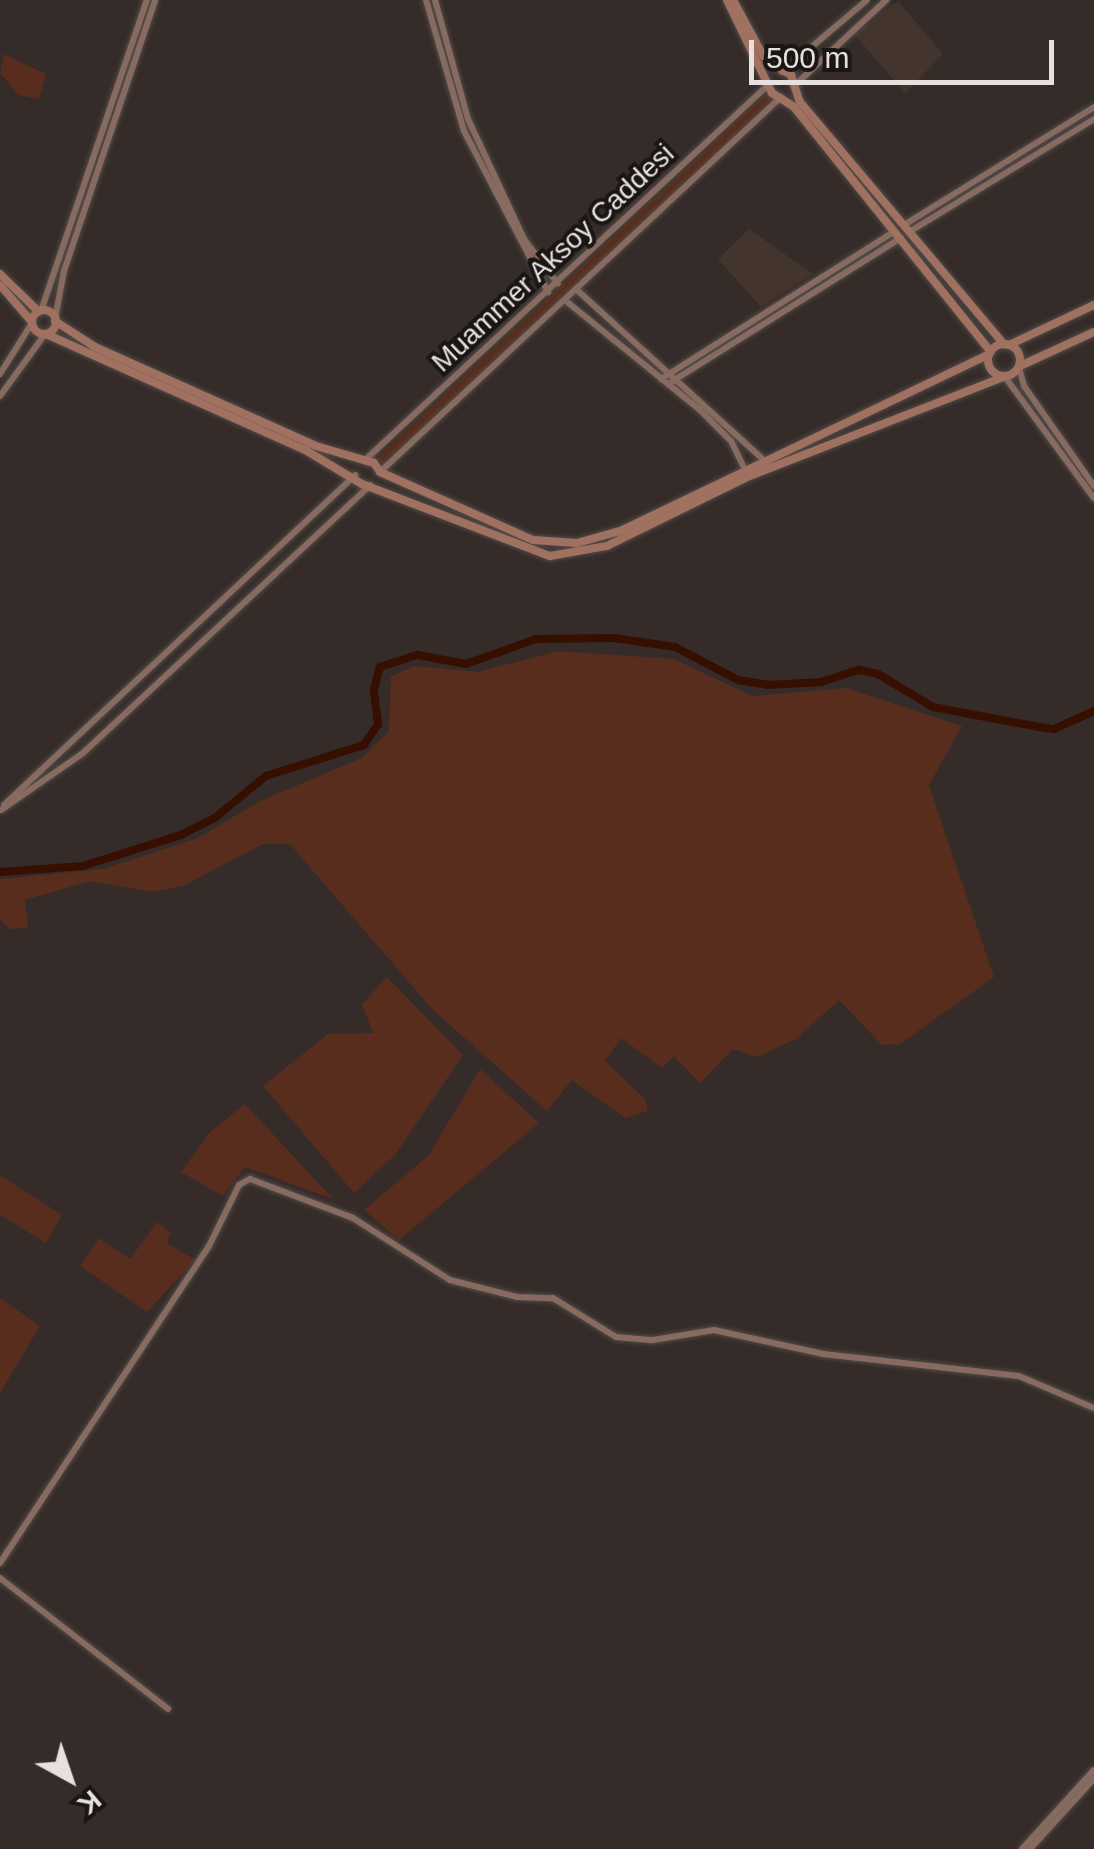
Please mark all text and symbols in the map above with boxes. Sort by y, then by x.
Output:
scale bar [754,20,1059,82]
text: 500 m [766,41,849,74]
street label: Muammer Aksoy Caddesi [424,136,682,380]
north arrow [20,1729,120,1829]
text: K [72,1784,107,1821]

